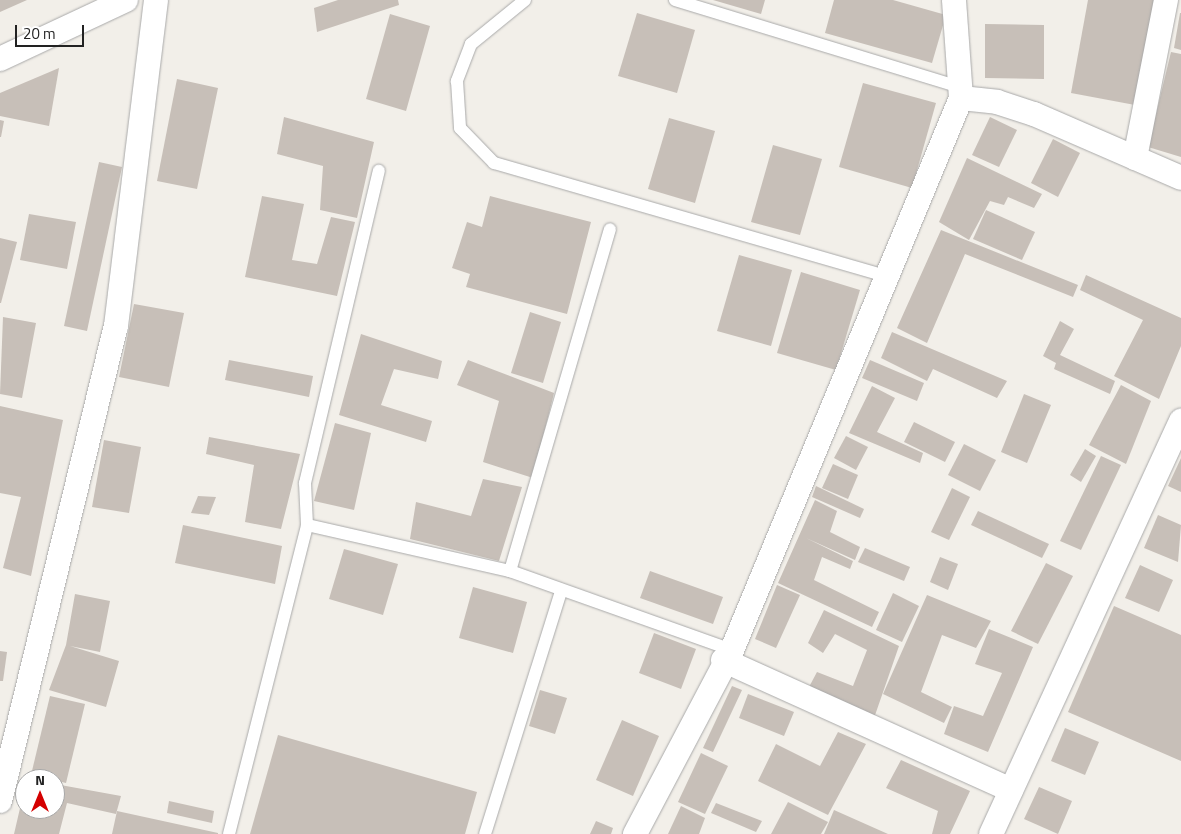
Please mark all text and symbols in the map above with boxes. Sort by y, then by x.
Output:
scale bar [18,15,86,47]
text: 20 m [23,22,56,45]
north arrow [15,769,65,819]
text: N [35,769,45,790]

